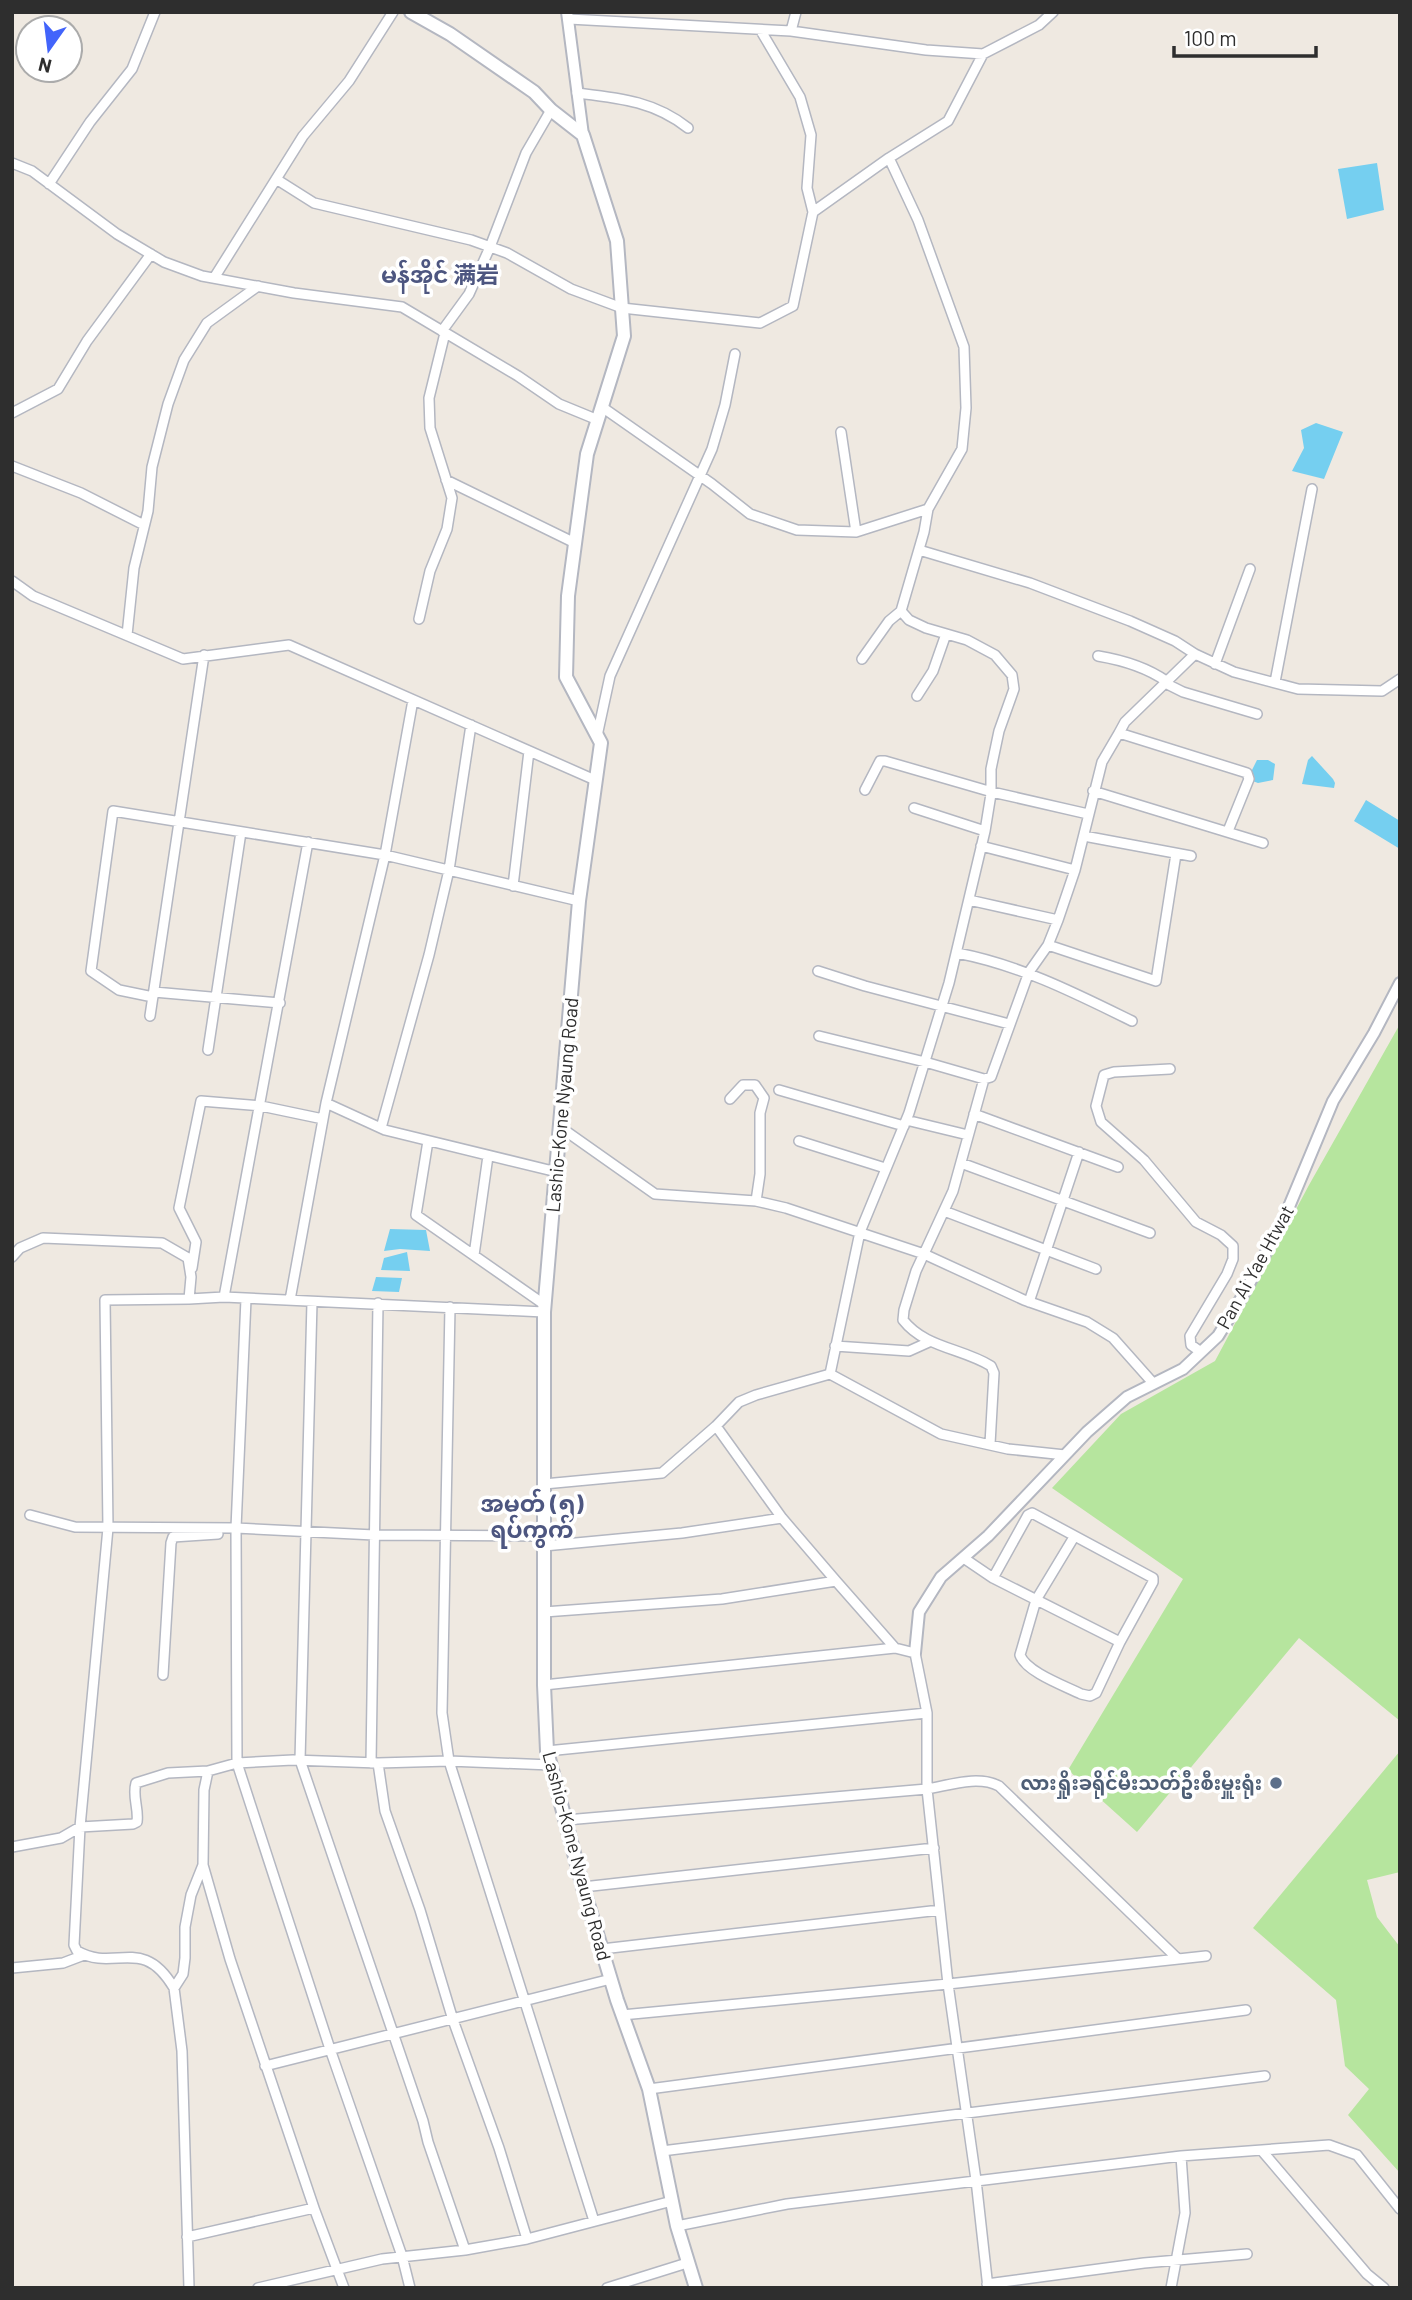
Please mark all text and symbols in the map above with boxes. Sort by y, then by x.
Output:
north arrow [14,14,84,84]
scale bar [1174,14,1316,58]
text: 100 m [1184,25,1237,50]
text: N [36,53,54,79]
district label: မန်အိုင် 满岩 [381,259,499,294]
street label: Lashio-Kone Nyaung Road [541,996,582,1213]
street label: Pan Ai Yae Htwat [1211,1201,1298,1333]
district label: အမှတ် (၅) ရပ်ကွက် [481,1488,583,1549]
street label: Lashio-Kone Nyaung Road [538,1749,617,1963]
place label: လားရှိုးခရိုင်မီးသတ်ဦးစီးမှူးရုံး [1020,1770,1262,1799]
marker: လားရှိုးခရိုင်မီးသတ်ဦးစီးမှူးရုံး [1268,1775,1284,1791]

